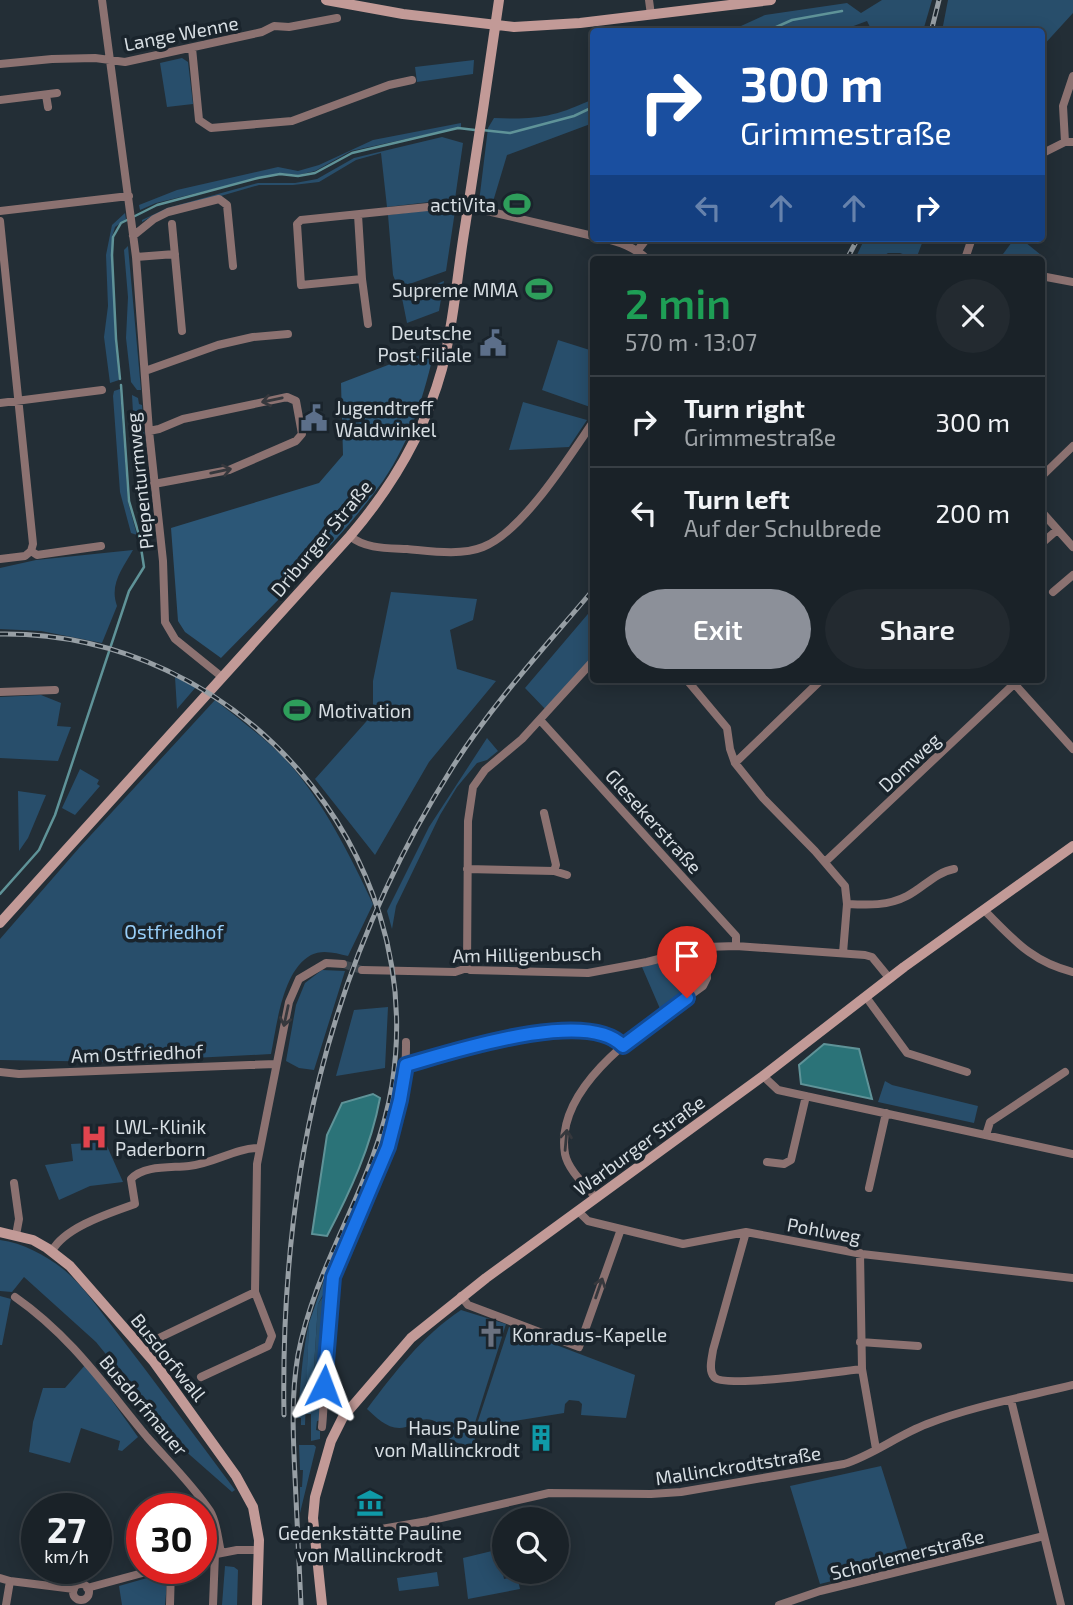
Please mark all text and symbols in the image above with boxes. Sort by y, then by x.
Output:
street label: Lange Wenne [122,11,240,55]
text: 300 m [740,53,883,112]
icon: right [625,56,716,147]
text: Grimmestraße [740,113,952,151]
sports icon: actiVita [502,189,532,219]
icon: left [689,189,727,227]
icon: ahead [762,189,800,227]
icon: ahead [835,189,873,227]
icon: right [908,189,946,227]
place label: actiVita [430,193,496,216]
sports icon: Supreme MMA [524,274,554,304]
text: 2 min [625,277,731,327]
place label: Supreme MMA [392,278,518,301]
button: close [936,279,1010,353]
place label: Deutsche Post Filiale [377,321,472,366]
public building icon: Deutsche Post Filiale [478,328,508,358]
text: 570 m · 13:07 [625,328,757,356]
text: Turn right [684,392,805,423]
one-way arrow [261,393,284,407]
place label: Jugendtreff Waldwinkel [335,396,437,441]
public building icon: Jugendtreff Waldwinkel [299,403,329,433]
icon: right [625,403,663,441]
text: 300 m [936,406,1010,437]
street label: Piepenturmweg [120,411,158,550]
text: Grimmestraße [684,423,836,451]
one-way arrow [209,463,232,477]
street label: Driburger Straße [266,475,376,601]
text: Turn left [684,483,790,514]
icon: left [625,494,663,532]
text: 200 m [935,497,1010,528]
text: Auf der Schulbrede [684,514,882,542]
button: Exit [625,589,811,669]
button: Share [825,589,1010,669]
sports icon: Motivation [282,695,312,725]
place label: Motivation [318,699,412,722]
street label: Domweg [873,727,945,796]
street label: Glesekerstraße [601,764,707,878]
park label: Ostfriedhof [124,920,224,943]
pin [657,926,717,998]
icon: arrive [668,937,706,975]
street label: Am Hilligenbusch [452,941,602,967]
one-way arrow [278,1004,292,1027]
street label: Am Ostfriedhof [71,1039,204,1067]
street label: Warburger Straße [569,1090,709,1200]
place label: LWL-Klinik Paderborn [115,1115,207,1160]
hospital icon: LWL-Klinik Paderborn [79,1122,109,1152]
one-way arrow [560,1129,573,1152]
street label: Pohlweg [785,1212,863,1248]
one-way arrow [594,1277,606,1299]
street label: Busdorfwall [127,1309,212,1406]
church icon: Konradus-Kapelle [476,1319,506,1349]
place label: Konradus-Kapelle [512,1323,667,1346]
position arrow [287,1349,361,1423]
street label: Busdorfmauer [95,1350,193,1460]
place label: Haus Pauline von Mallinckrodt [375,1416,520,1461]
building icon: Haus Pauline von Mallinckrodt [526,1423,556,1453]
street label: Mallinckrodtstraße [654,1441,822,1489]
museum icon: Gedenkstätte Pauline von Mallinckrodt [355,1488,385,1518]
speed limit sign: 30 [126,1493,217,1584]
map controls [492,1507,569,1584]
button: search [492,1507,569,1584]
text: 27 [47,1508,86,1550]
place label: Gedenkstätte Pauline von Mallinckrodt [278,1521,462,1566]
street label: Schorlemerstraße [828,1524,986,1584]
text: km/h [44,1545,89,1567]

